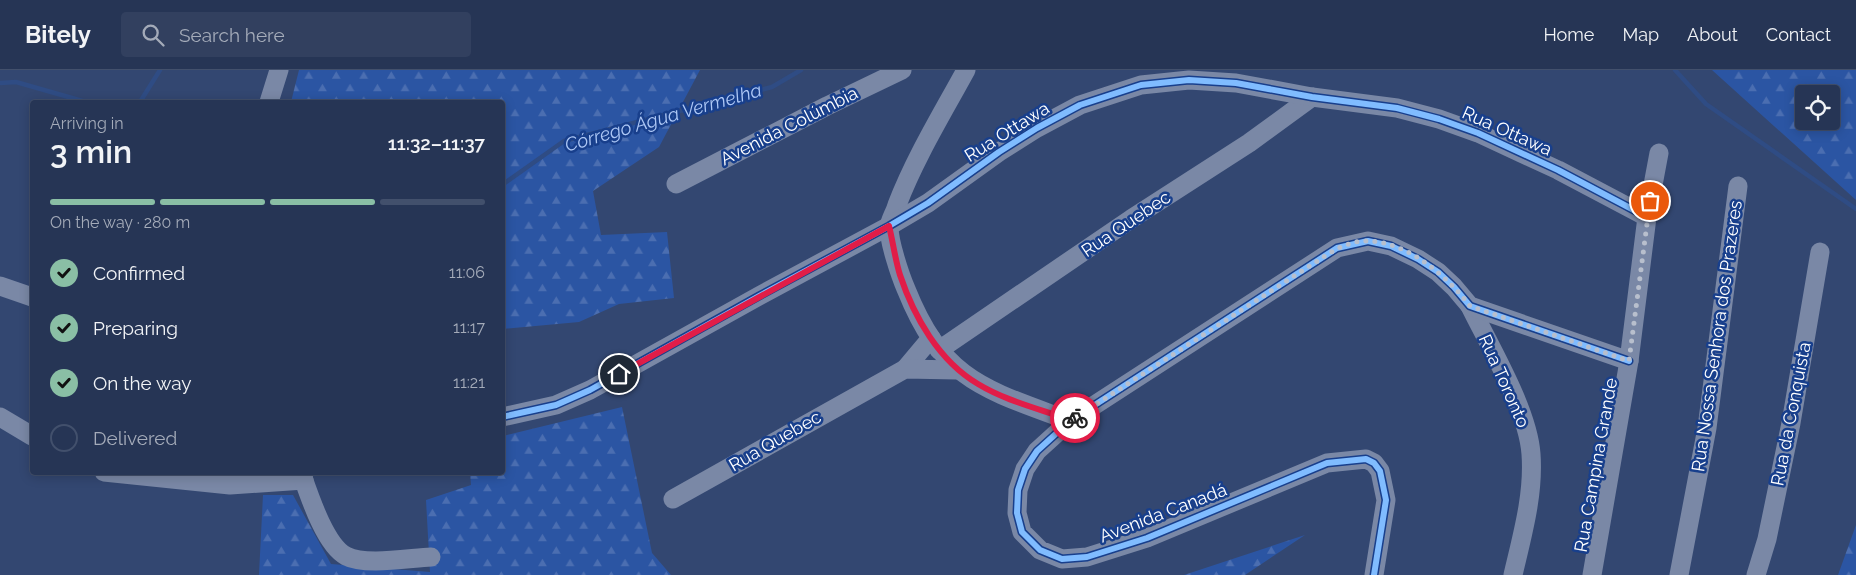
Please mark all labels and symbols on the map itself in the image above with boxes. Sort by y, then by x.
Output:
water label: Córrego Água Vermelha [562,78,764,156]
street label: Avenida Colúmbia [717,82,861,169]
street label: Rua Ottawa [960,97,1053,166]
street label: Rua Ottawa [1459,101,1555,160]
pin [1629,180,1671,222]
street label: Rua Quebec [1077,186,1174,261]
street label: Rua Nossa Senhora dos Prazeres [1687,199,1746,473]
street label: Rua Toronto [1475,331,1534,431]
street label: Rua da Conquista [1766,340,1815,488]
pin [598,353,640,395]
street label: Rua Campina Grande [1570,376,1621,554]
courier [1050,393,1100,443]
street label: Rua Quebec [725,406,825,475]
street label: Avenida Canadá [1096,479,1230,547]

